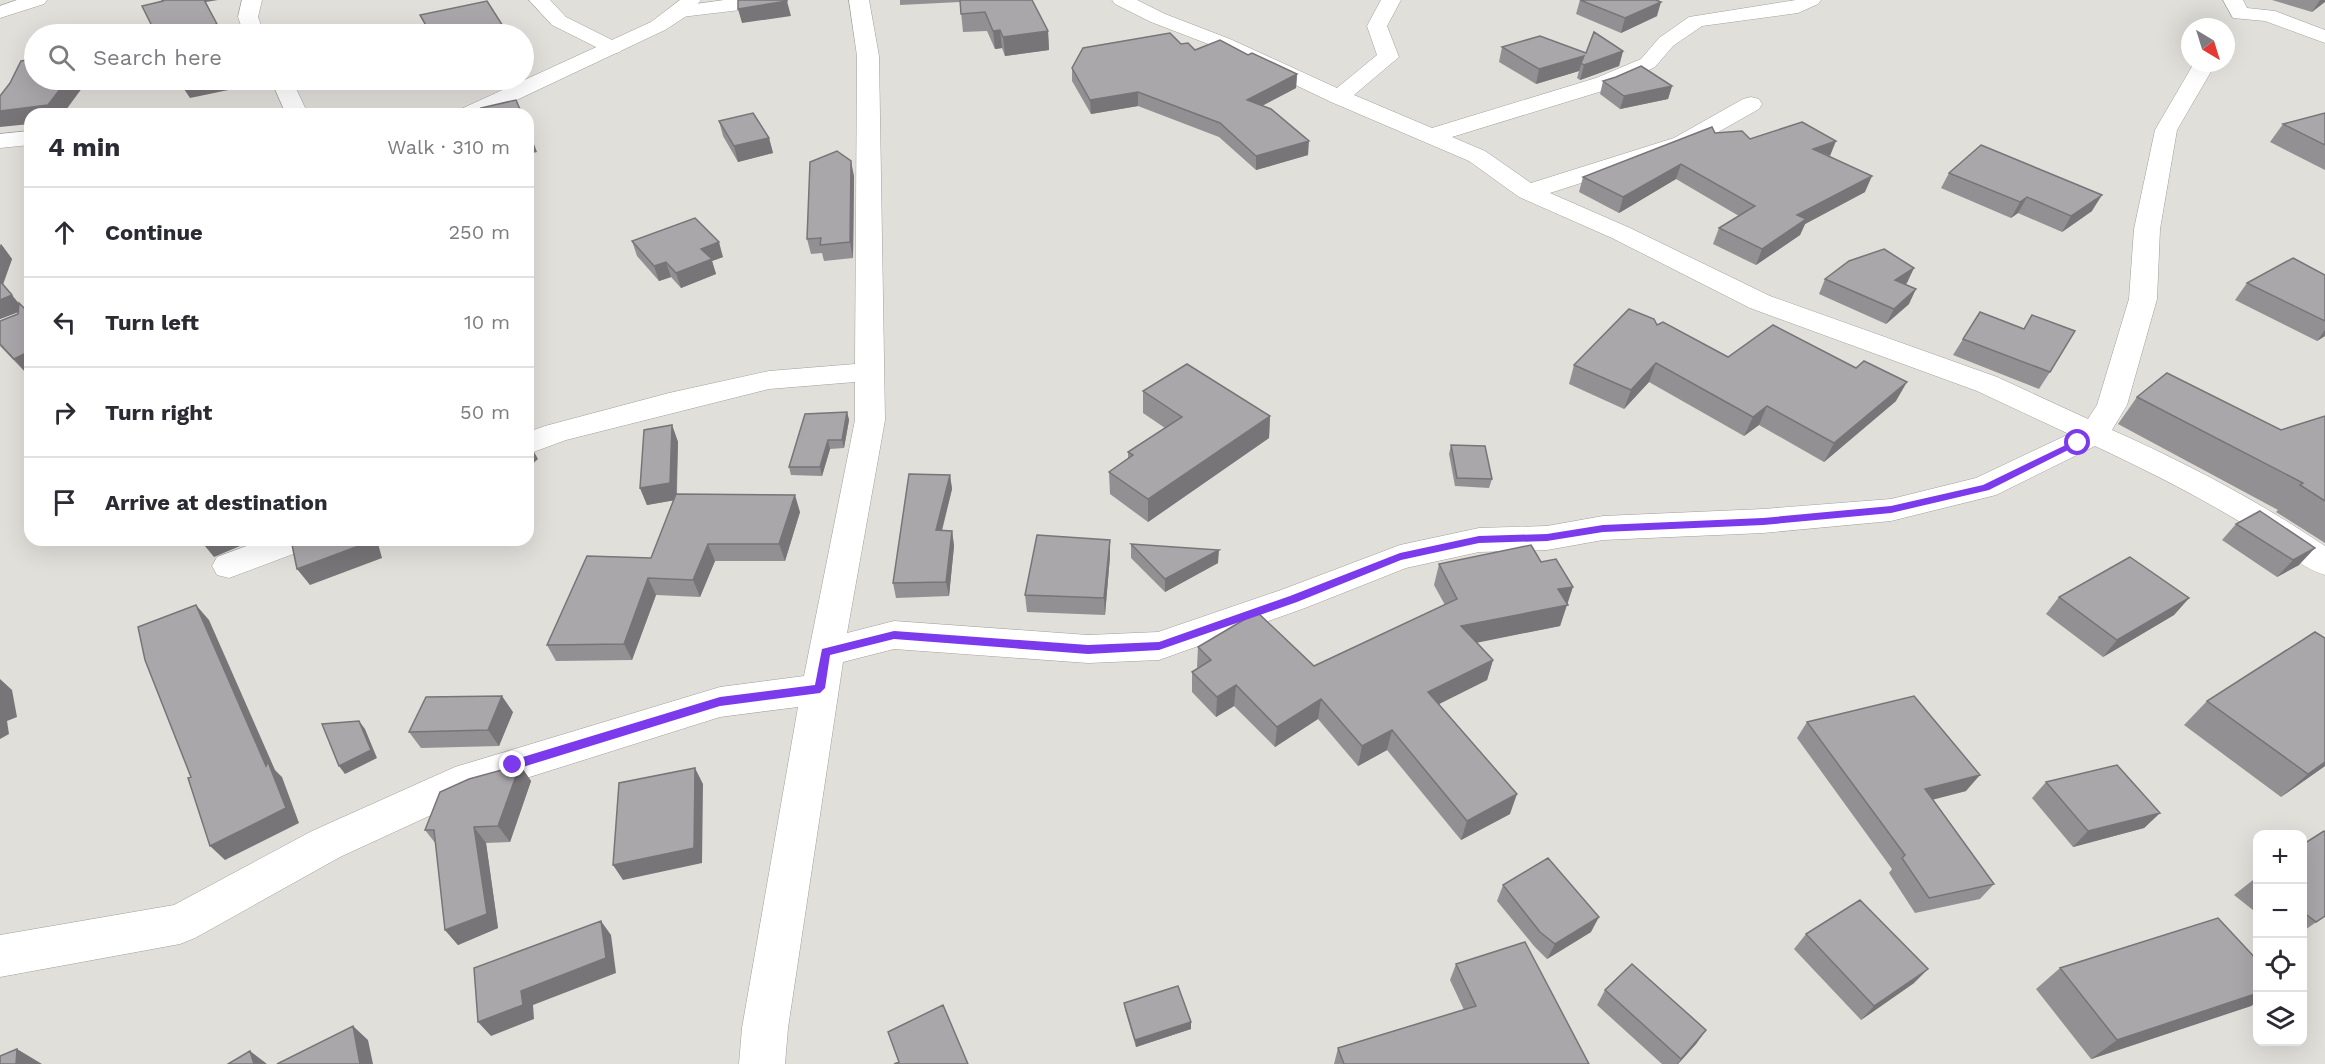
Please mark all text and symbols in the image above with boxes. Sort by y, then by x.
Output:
north arrow [2181,18,2235,72]
search box [24,24,534,90]
icon: search [45,41,78,74]
text: Search here [93,45,222,70]
text: 4 min [48,132,120,162]
text: Walk · 310 m [387,135,510,159]
icon: ahead [48,216,81,249]
text: Continue [105,220,203,245]
text: 250 m [448,220,510,244]
icon: left [48,306,81,339]
text: Turn left [105,310,199,335]
text: 10 m [464,310,510,334]
icon: right [48,396,81,429]
text: Turn right [105,400,212,425]
text: 50 m [460,400,510,424]
route start [2064,429,2090,455]
icon: arrive [48,486,81,519]
text: Arrive at destination [105,490,328,515]
route end [499,751,525,777]
map controls [2253,830,2307,1046]
button: + [2253,830,2307,884]
button: − [2253,884,2307,938]
button: locate [2253,938,2307,992]
button: layers [2253,992,2307,1046]

